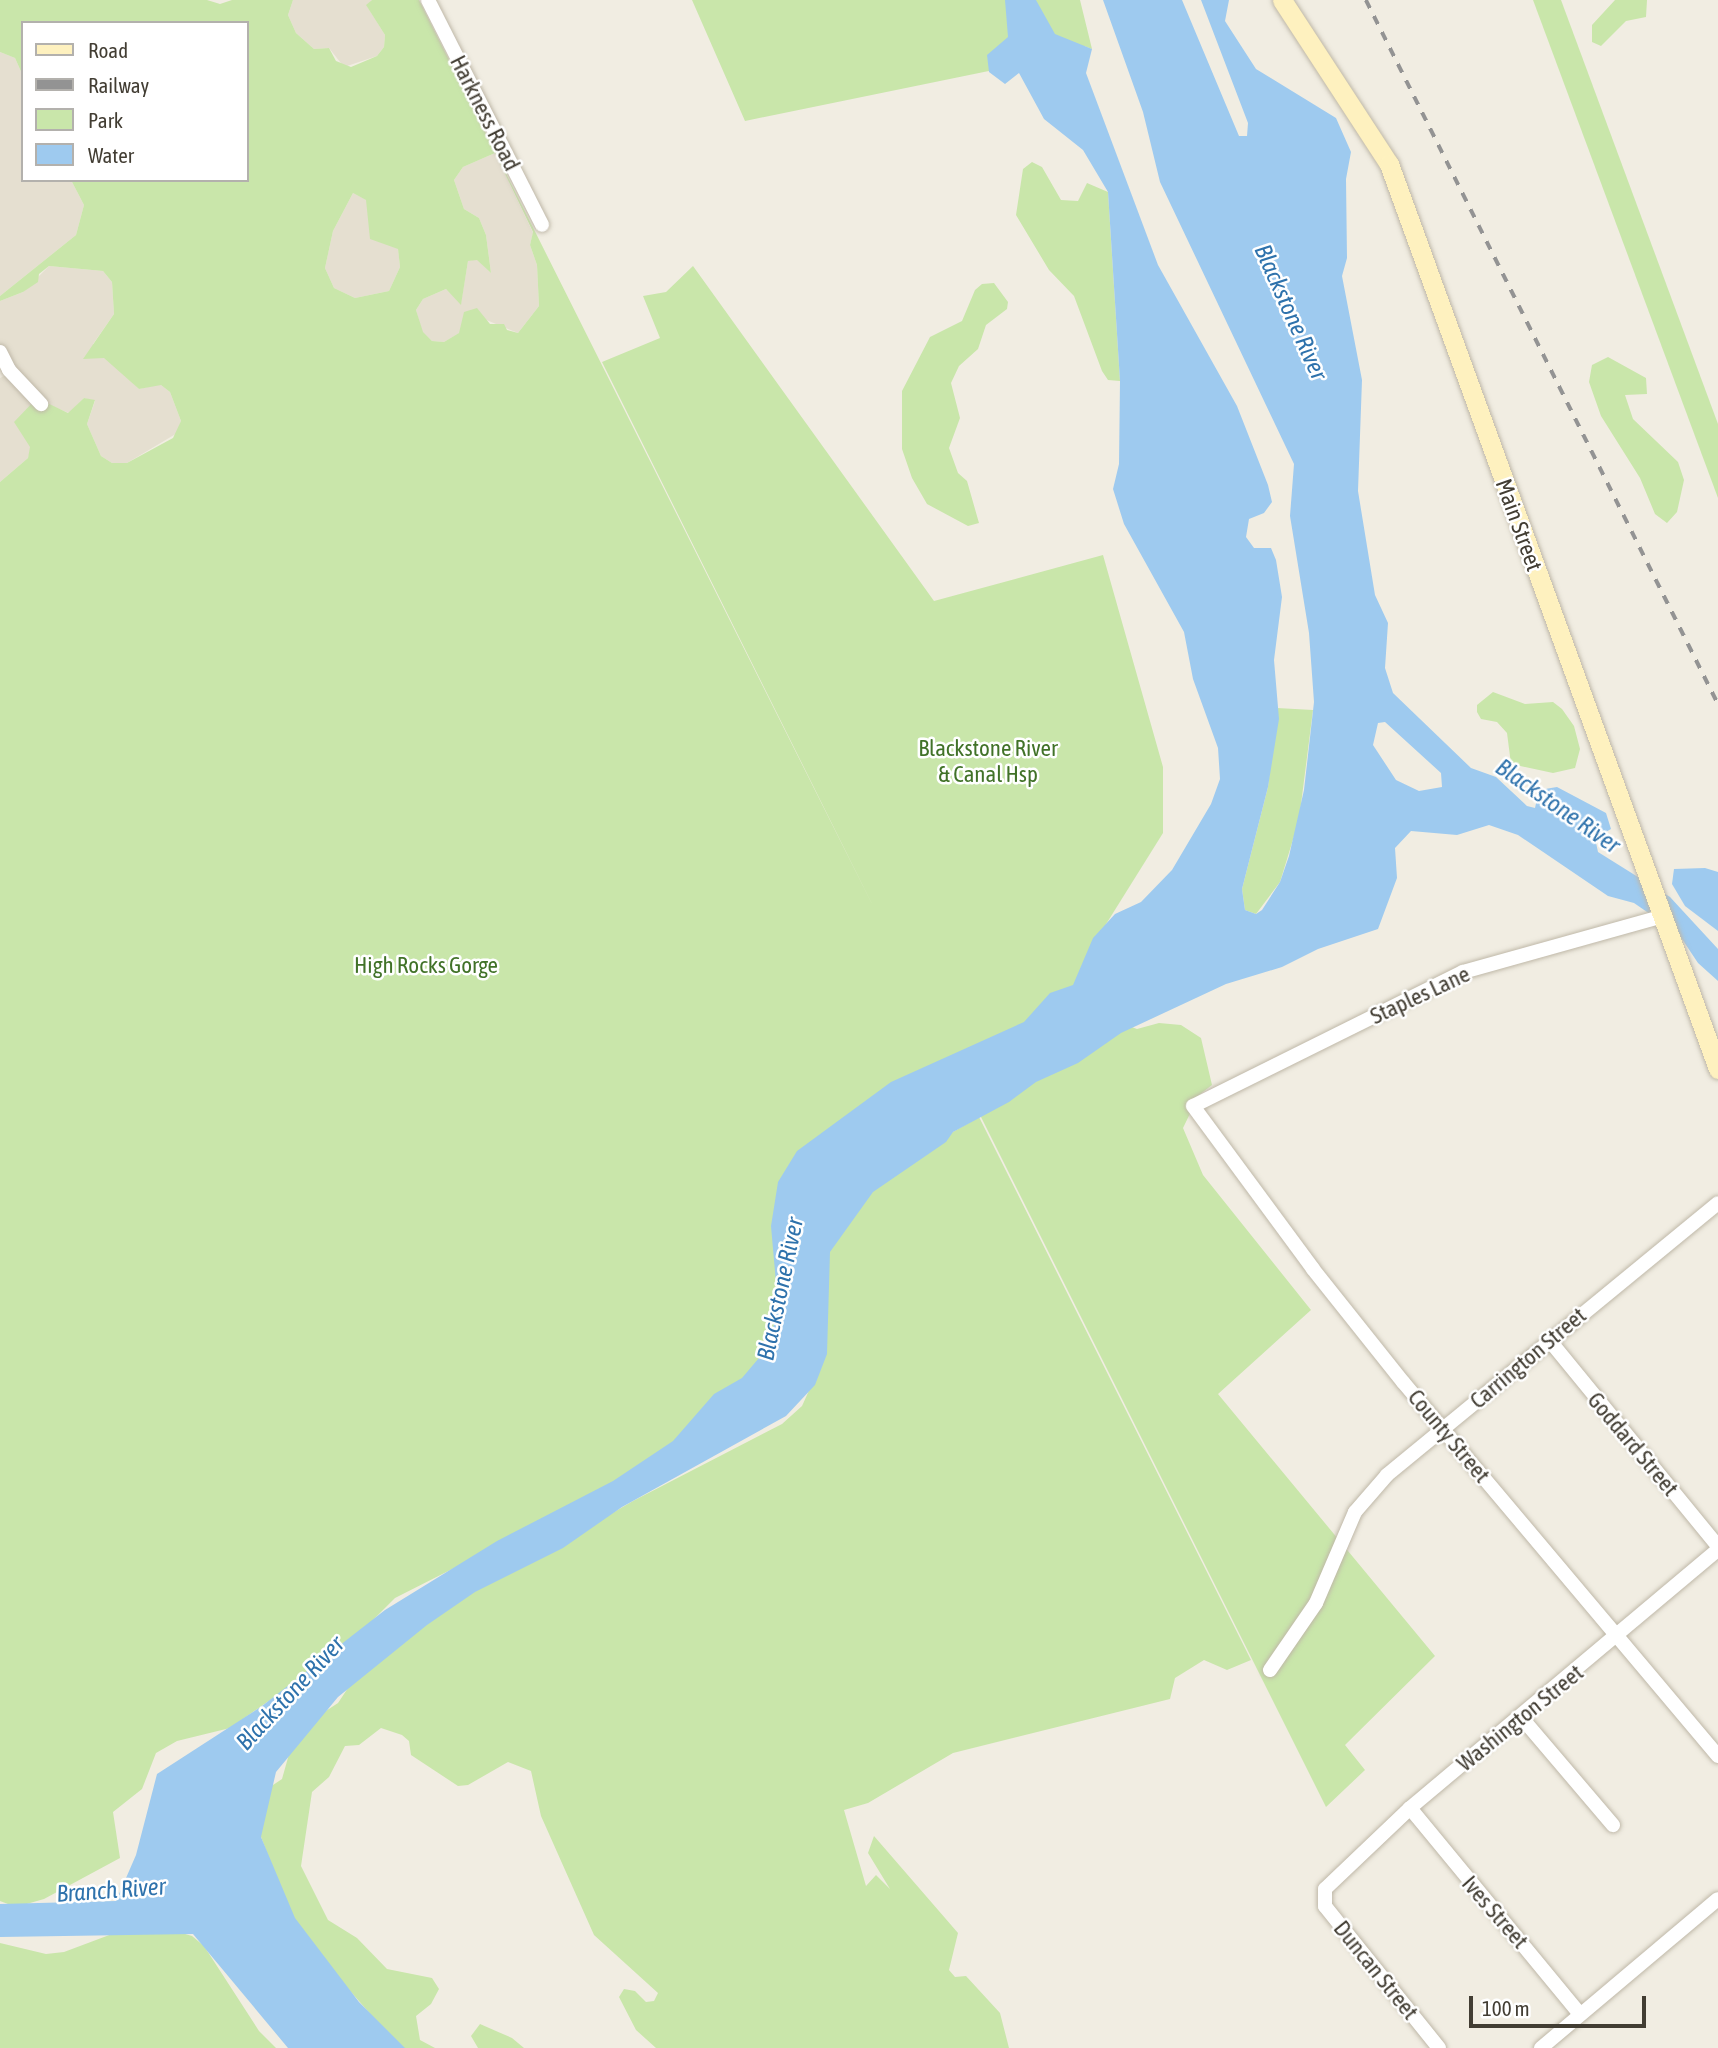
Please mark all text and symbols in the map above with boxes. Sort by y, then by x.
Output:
legend [21,21,248,182]
text: Road [88,38,128,62]
street label: Harkness Road [444,51,526,175]
text: Railway [88,73,149,97]
text: Park [88,108,123,132]
text: Water [88,143,134,167]
water label: Blackstone River [1248,240,1334,384]
street label: Main Street [1490,475,1548,575]
park label: Blackstone River & Canal Hsp [918,734,1058,788]
water label: Blackstone River [1490,753,1626,859]
park label: High Rocks Gorge [354,951,498,979]
street label: Staples Lane [1366,960,1474,1030]
water label: Blackstone River [751,1215,809,1363]
street label: Carrington Street [1464,1301,1592,1415]
street label: County Street [1402,1384,1496,1488]
street label: Goddard Street [1582,1387,1684,1501]
water label: Blackstone River [230,1630,350,1756]
street label: Washington Street [1451,1659,1589,1777]
street label: Ives Street [1456,1870,1534,1954]
water label: Branch River [55,1872,167,1908]
street label: Duncan Street [1328,1915,1424,2025]
scale bar [1473,1982,1650,2026]
text: 100 m [1482,1996,1530,2020]

